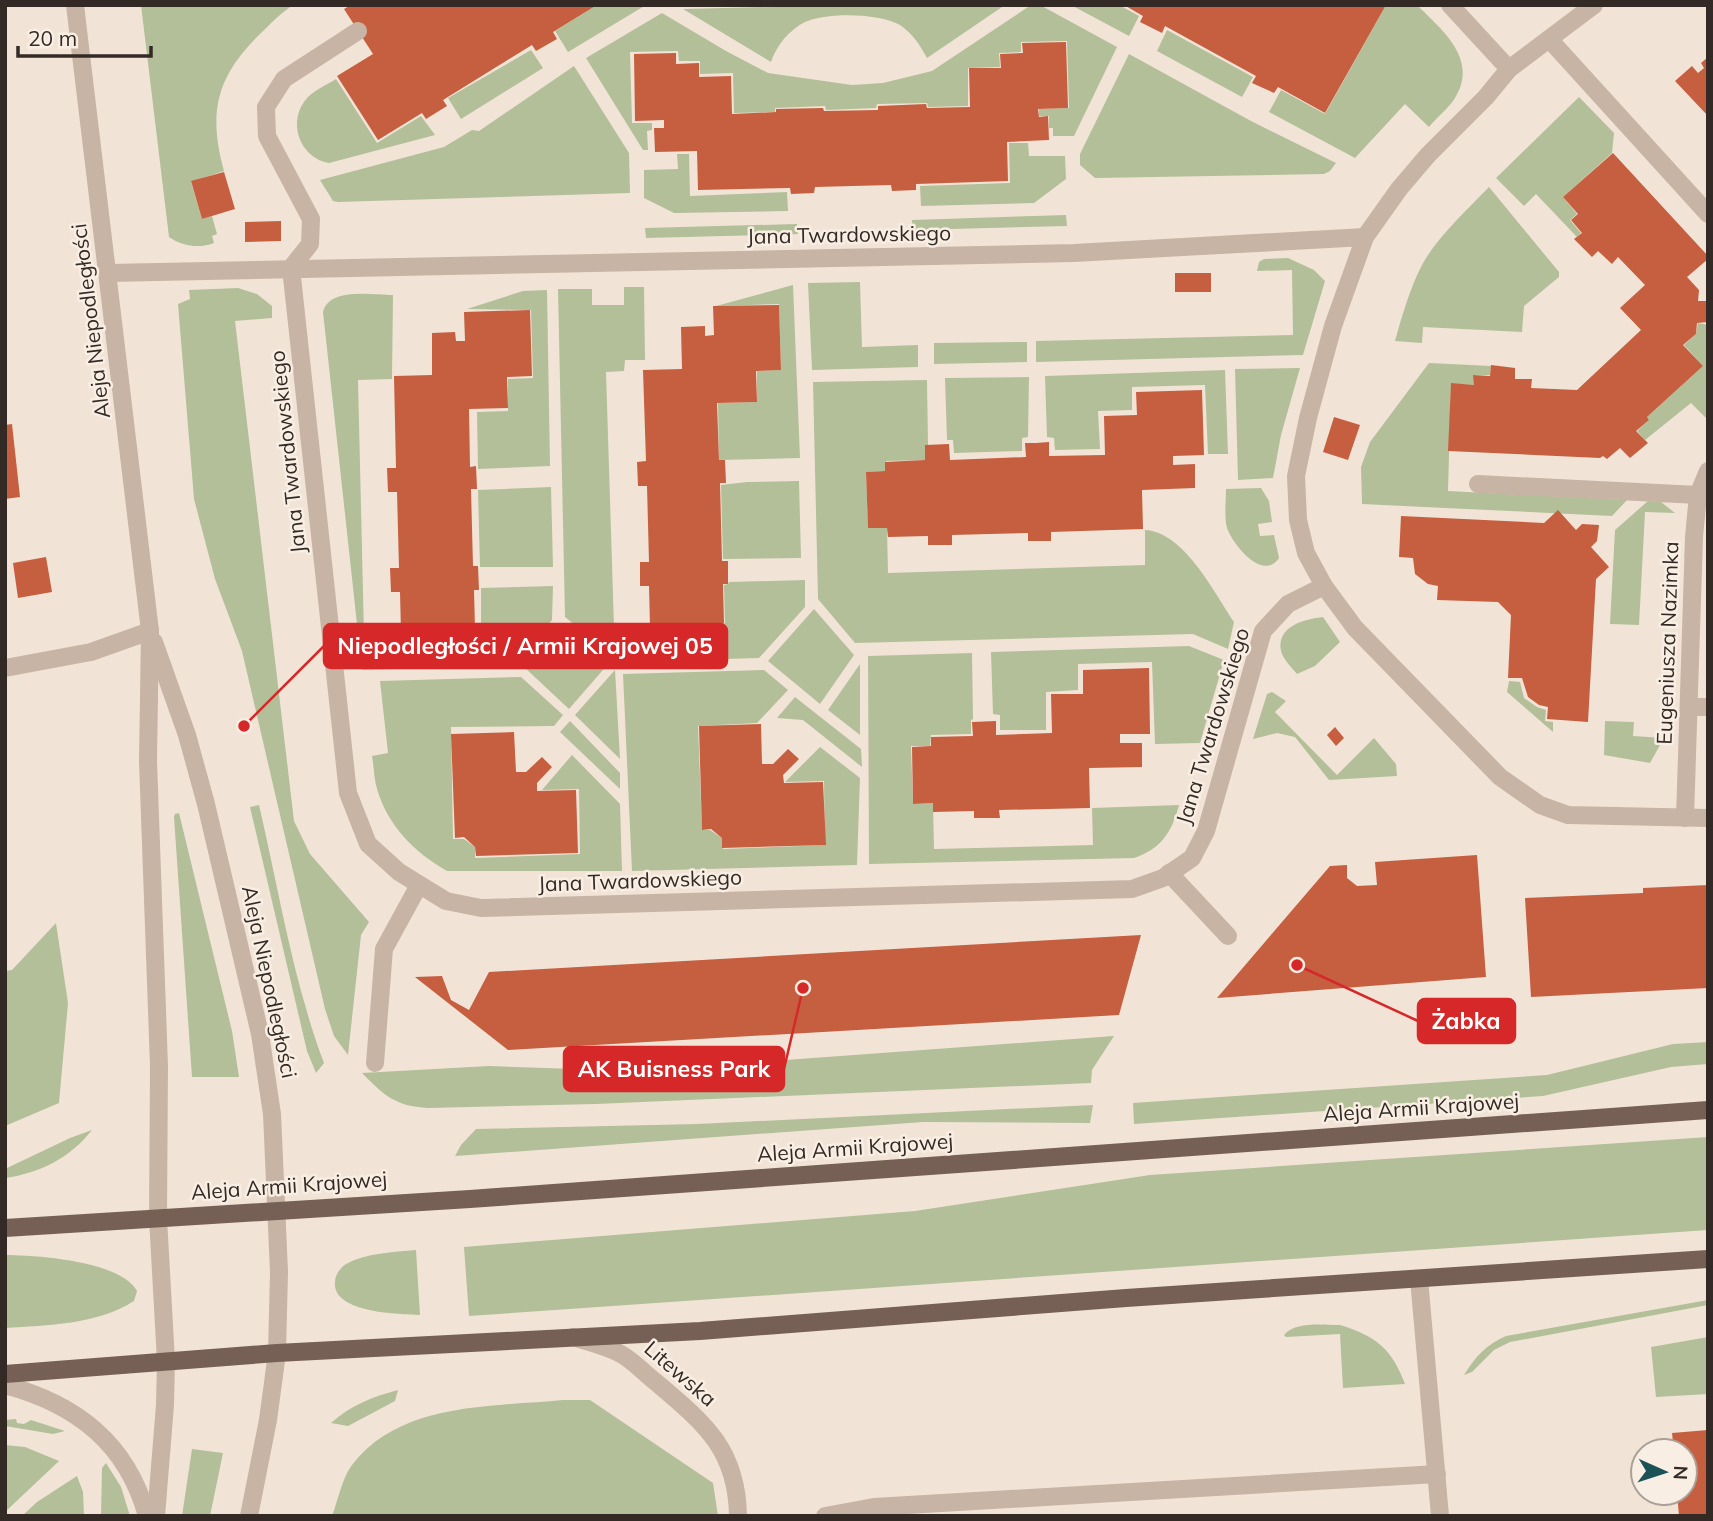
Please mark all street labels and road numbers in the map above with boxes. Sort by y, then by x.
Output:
street label: Jana Twardowskiego [747,219,951,249]
street label: Aleja Niepodległości [65,222,115,420]
street label: Jana Twardowskiego [263,349,311,555]
street label: Eugeniusza Nazimka [1650,541,1684,745]
street label: Jana Twardowskiego [1170,624,1254,827]
street label: Jana Twardowskiego [538,863,742,897]
street label: Aleja Niepodległości [237,883,303,1080]
street label: Aleja Armii Krajowej [1322,1087,1520,1127]
street label: Aleja Armii Krajowej [756,1127,954,1167]
street label: Aleja Armii Krajowej [190,1165,388,1205]
street label: Litewska [639,1335,722,1412]

